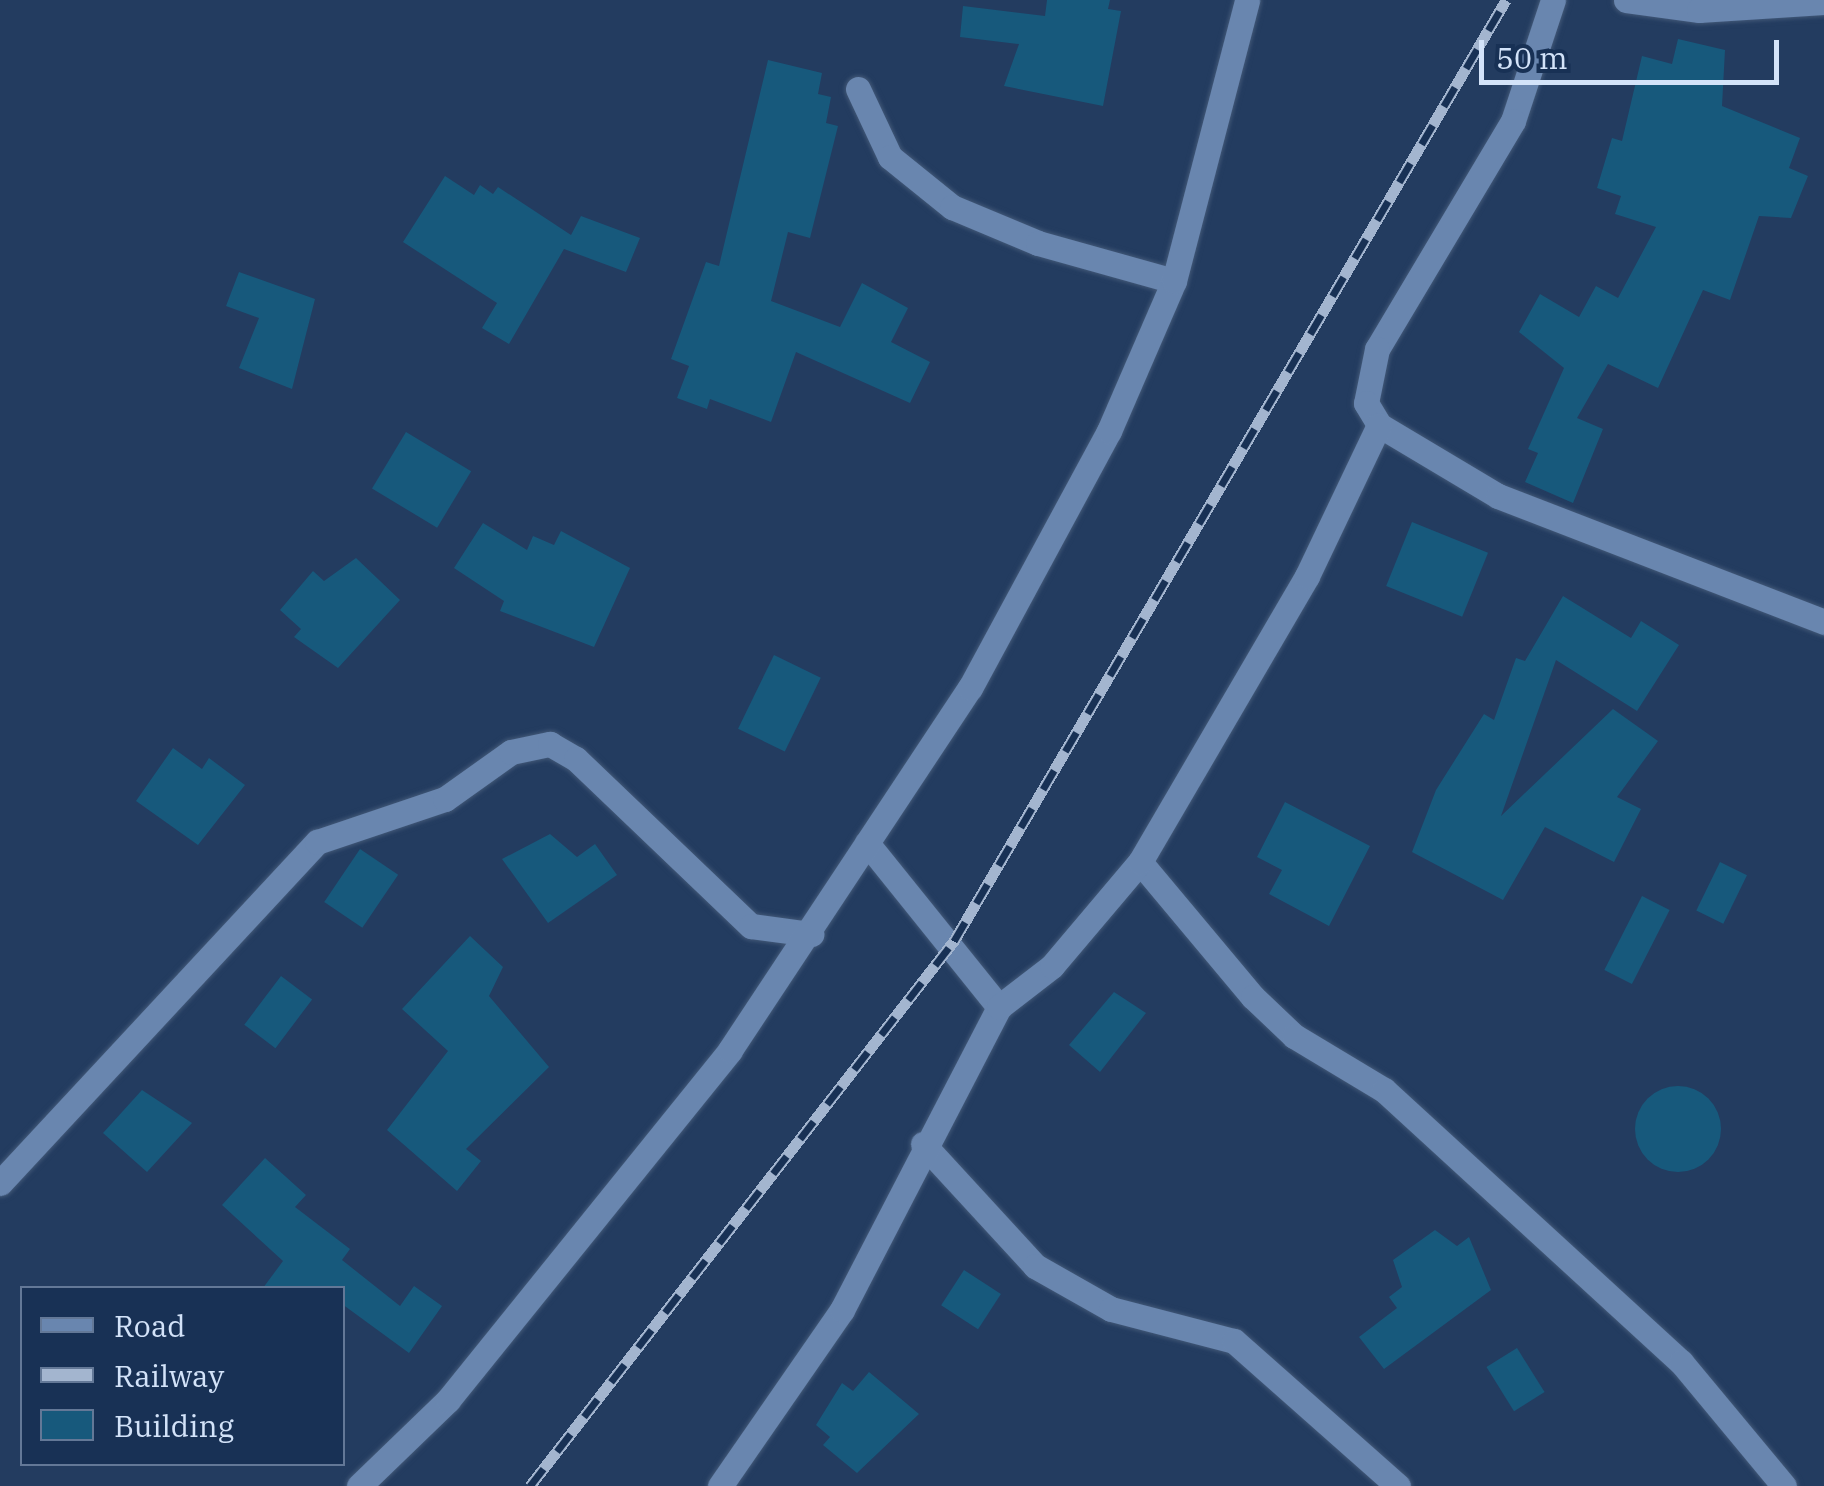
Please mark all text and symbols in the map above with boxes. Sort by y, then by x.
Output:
scale bar [1484,20,1784,82]
text: 50 m [1496,38,1568,77]
legend [20,1286,345,1466]
text: Road [114,1306,186,1345]
text: Railway [114,1356,224,1395]
text: Building [114,1406,234,1445]

